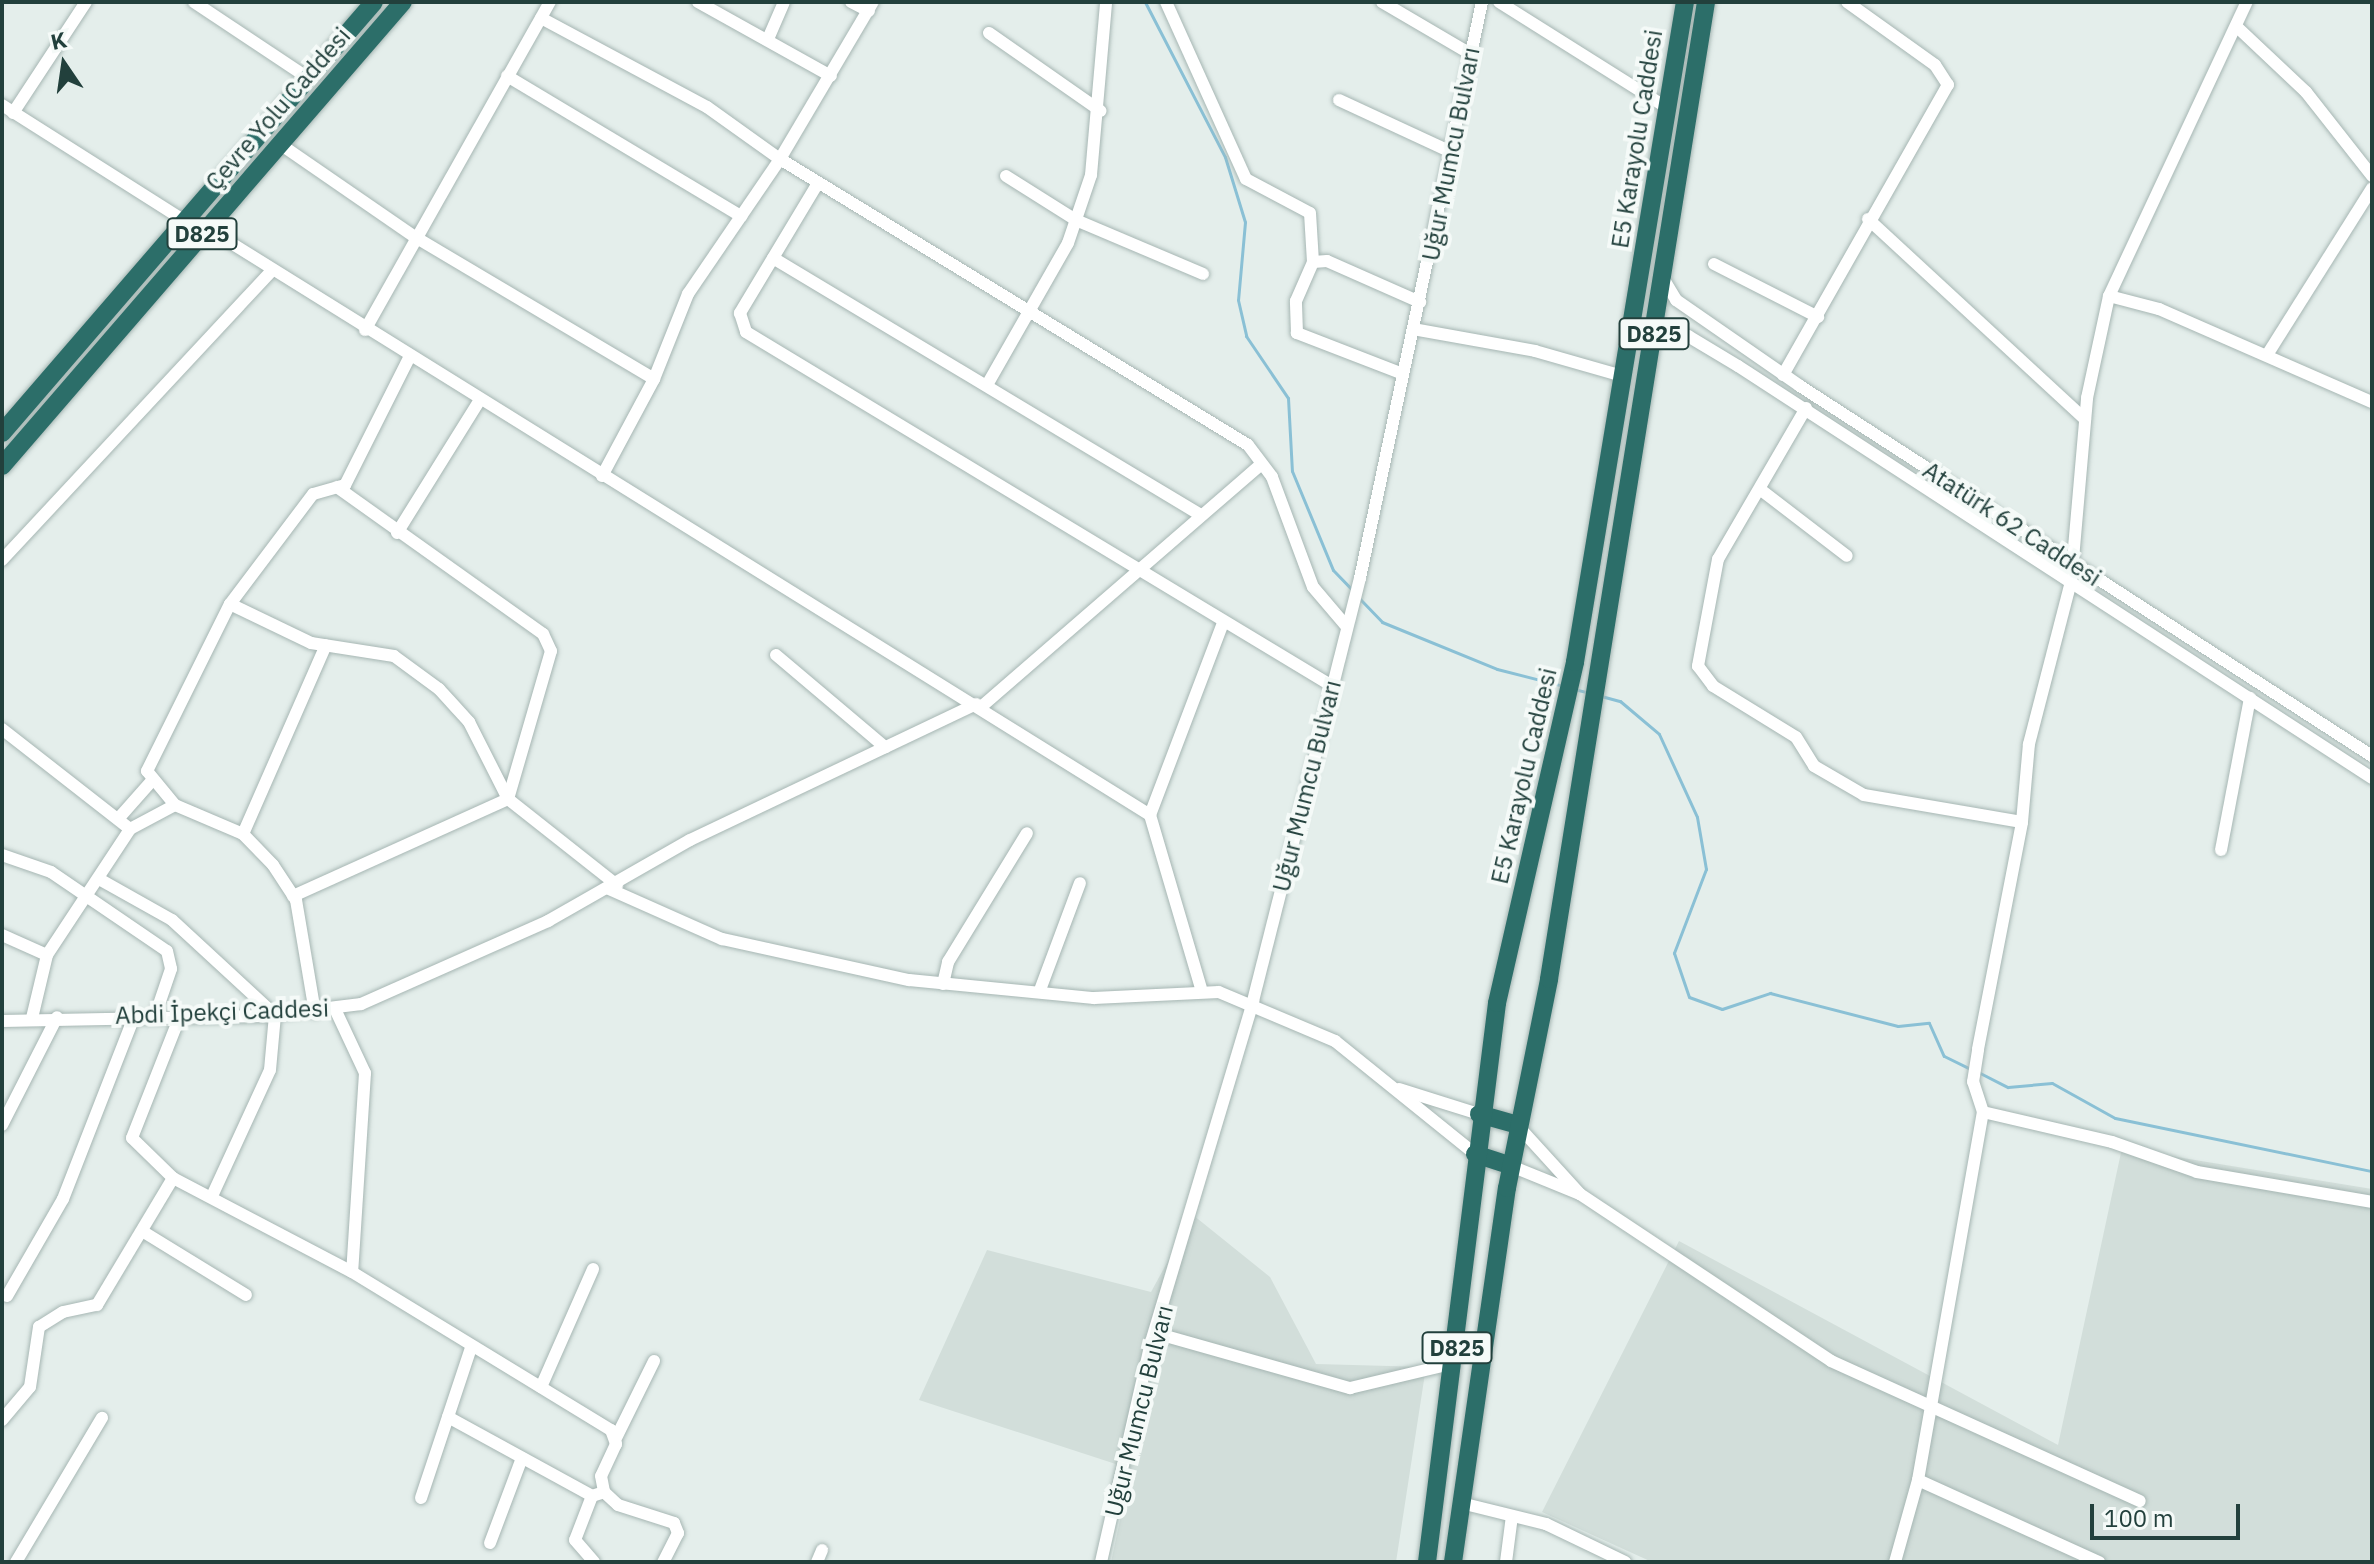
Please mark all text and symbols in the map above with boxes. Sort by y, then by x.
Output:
street label: Çevre Yolu Caddesi [200,22,356,196]
north arrow [24,24,104,104]
text: K [48,24,69,56]
street label: E5 Karayolu Caddesi [1606,28,1668,250]
street label: Uğur Mumcu Bulvarı [1416,45,1486,263]
road number: D825 [166,216,238,252]
road number: D825 [1618,316,1690,352]
street label: Atatürk 62 Caddesi [1918,456,2106,592]
street label: E5 Karayolu Caddesi [1485,665,1563,887]
street label: Uğur Mumcu Bulvarı [1267,677,1347,895]
street label: Abdi İpekçi Caddesi [115,994,329,1030]
street label: Uğur Mumcu Bulvarı [1099,1302,1179,1520]
road number: D825 [1421,1330,1493,1366]
scale bar [2094,1488,2244,1538]
text: 100 m [2104,1502,2174,1534]

